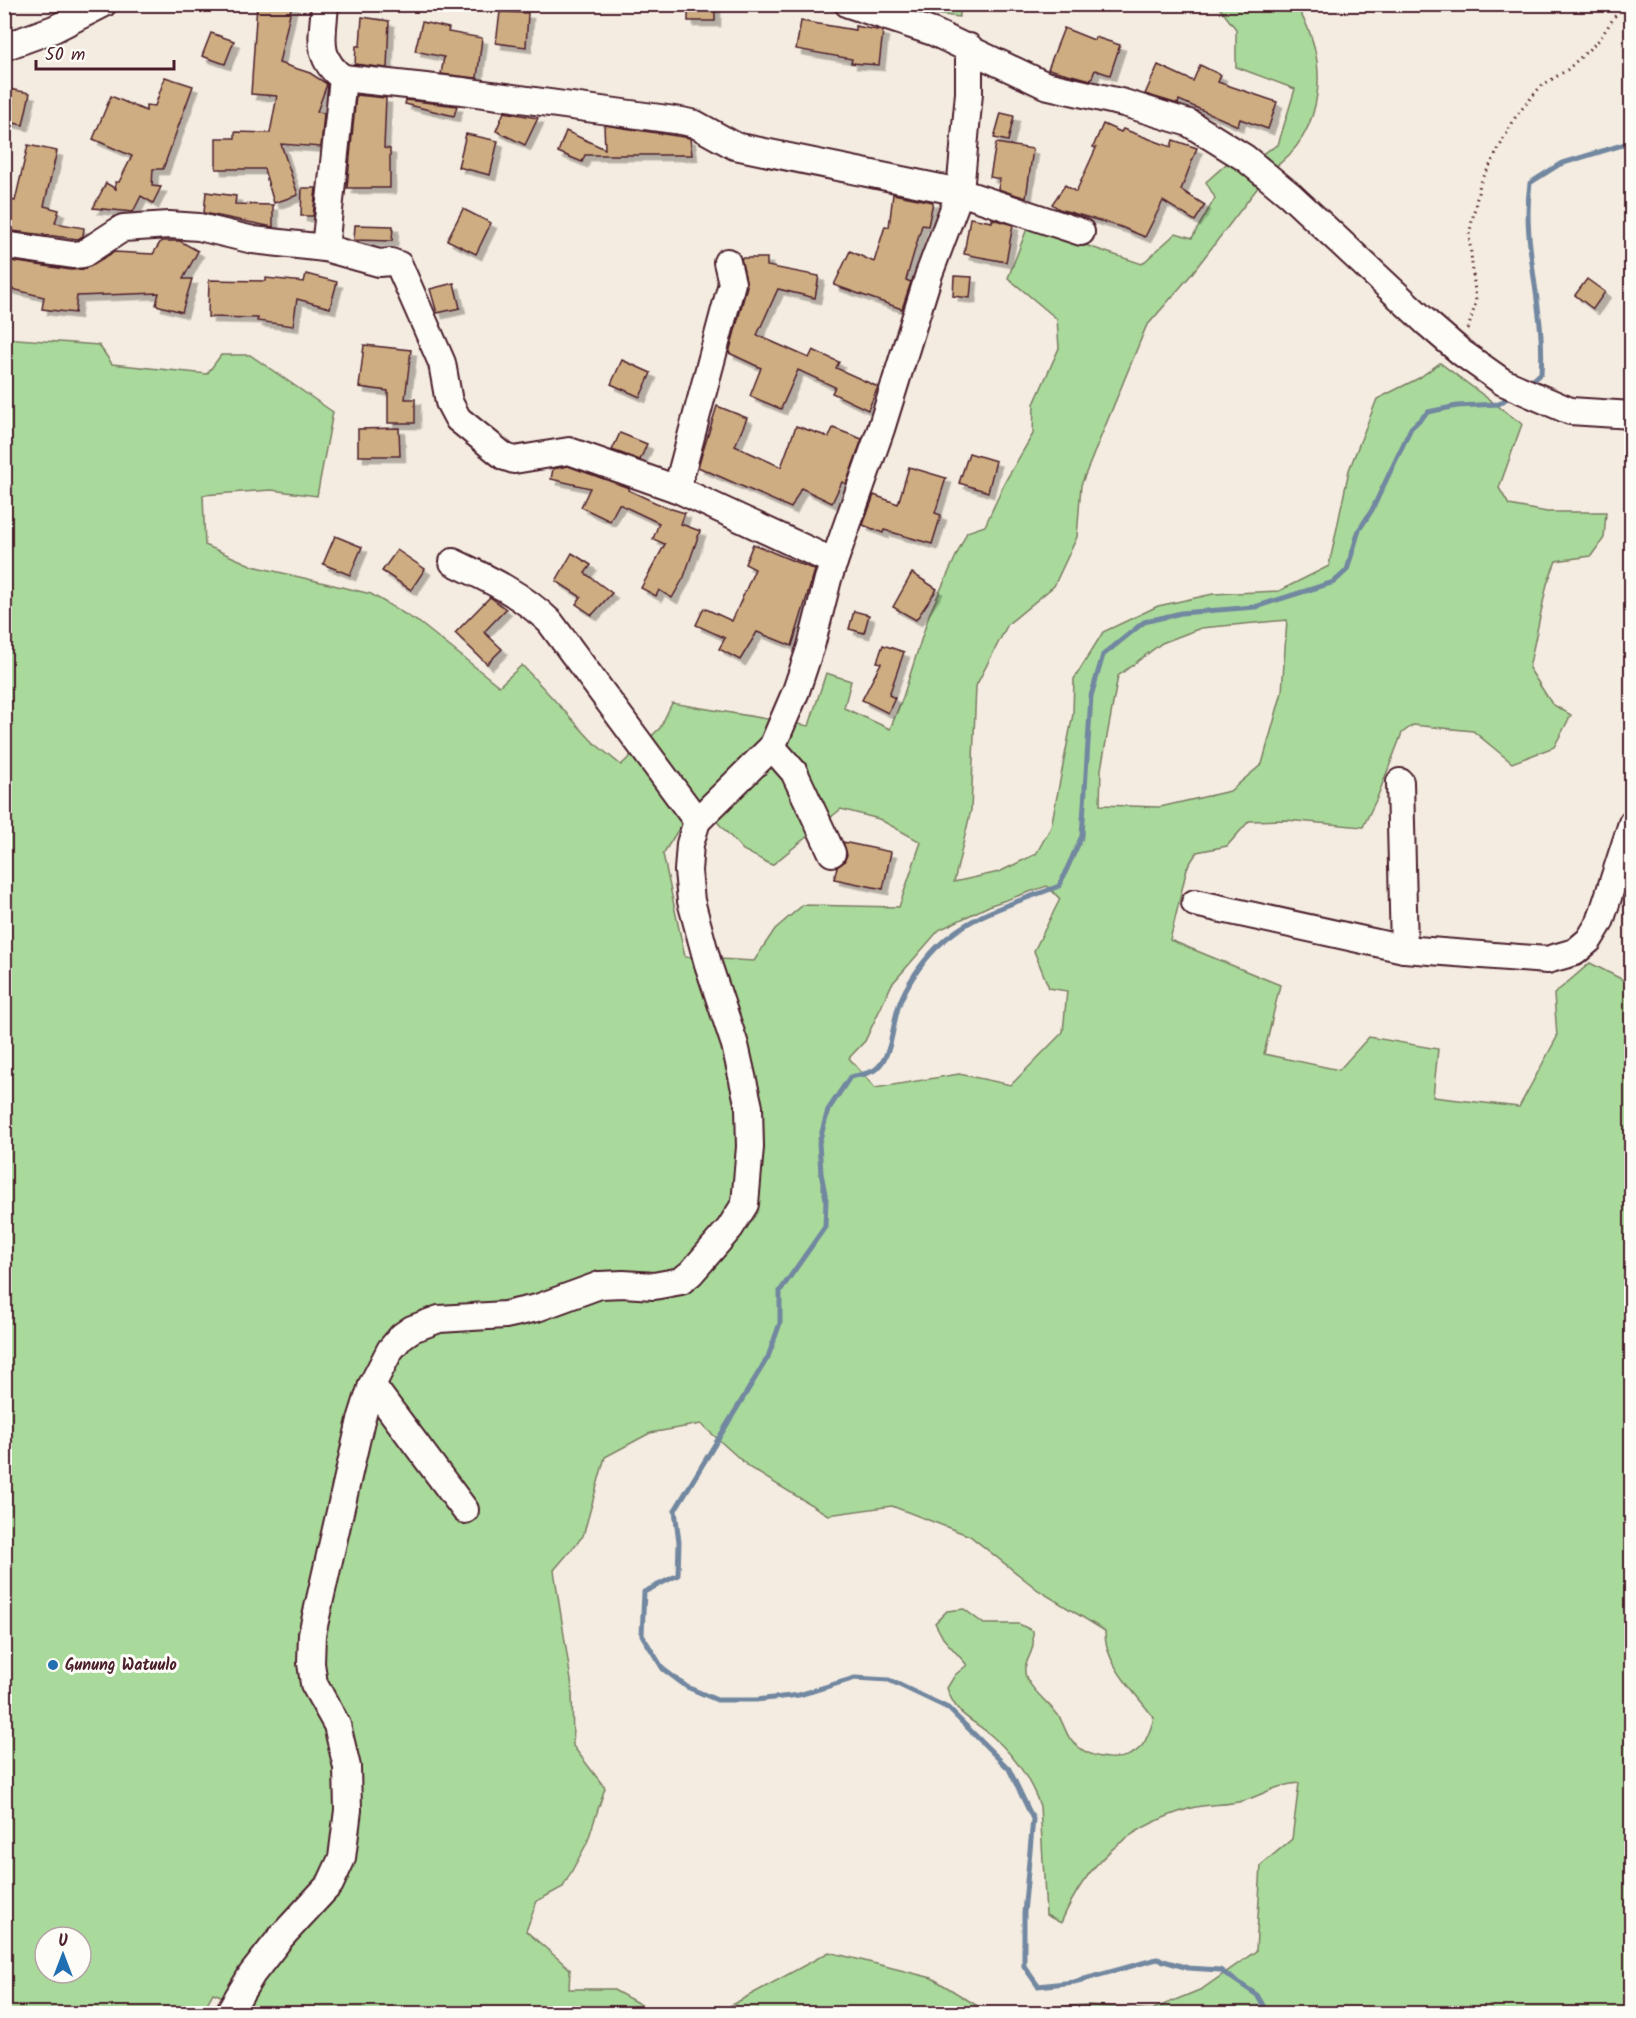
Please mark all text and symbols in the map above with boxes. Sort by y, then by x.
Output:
scale bar [36,33,174,71]
text: 50 m [45,41,85,70]
place label: Gunung Watuulo [65,1653,177,1678]
marker: Gunung Watuulo [46,1658,60,1672]
north arrow [33,1925,93,1985]
text: U [58,1929,68,1954]

